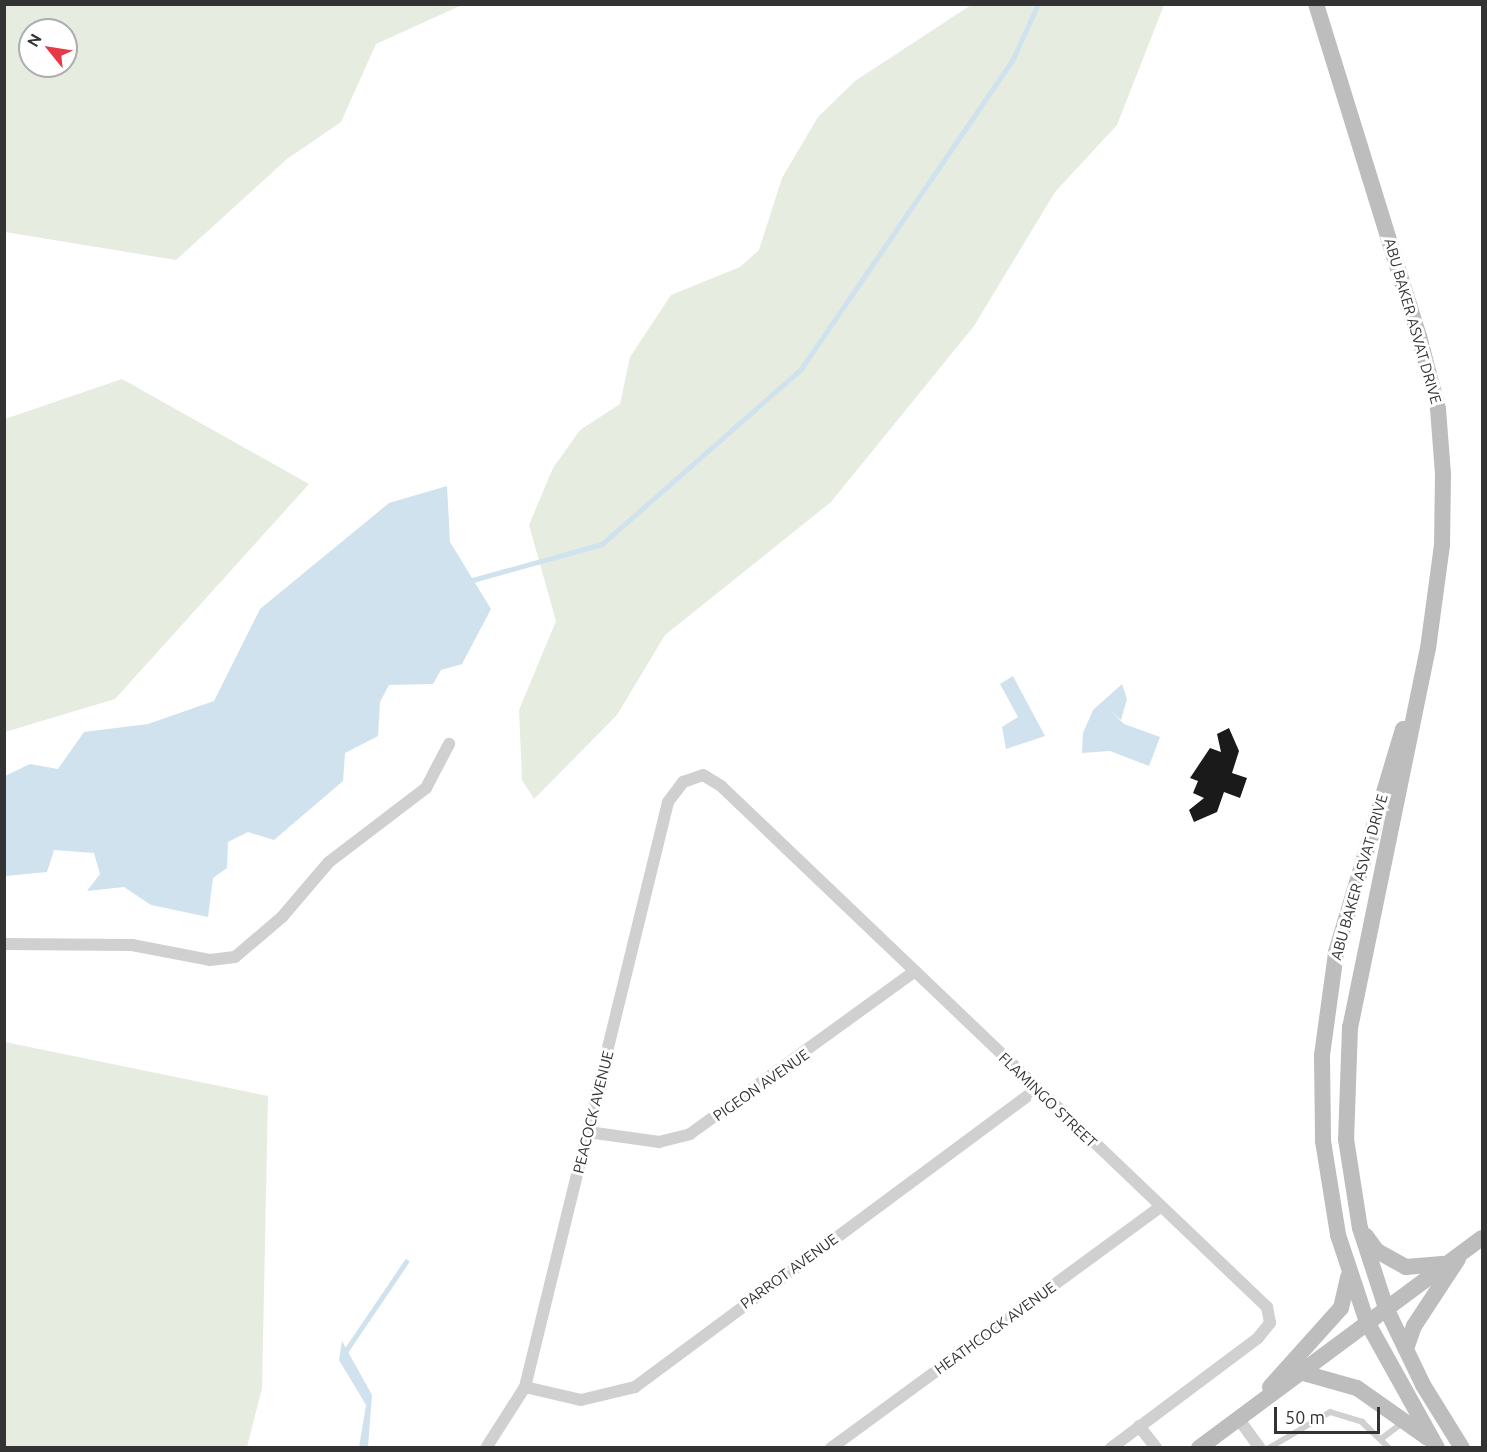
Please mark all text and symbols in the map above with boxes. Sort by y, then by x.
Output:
north arrow [18,18,78,78]
text: N [23,30,45,50]
street label: ABU BAKER ASVAT DRIVE [1381,236,1445,406]
street label: ABU BAKER ASVAT DRIVE [1327,792,1391,962]
street label: PIGEON AVENUE [710,1045,812,1125]
street label: PEACOCK AVENUE [569,1049,617,1175]
street label: FLAMINGO STREET [995,1049,1101,1151]
street label: PARROT AVENUE [737,1230,841,1312]
street label: HEATHCOCK AVENUE [931,1278,1059,1378]
scale bar [1277,1395,1384,1433]
text: 50 m [1285,1407,1325,1427]

